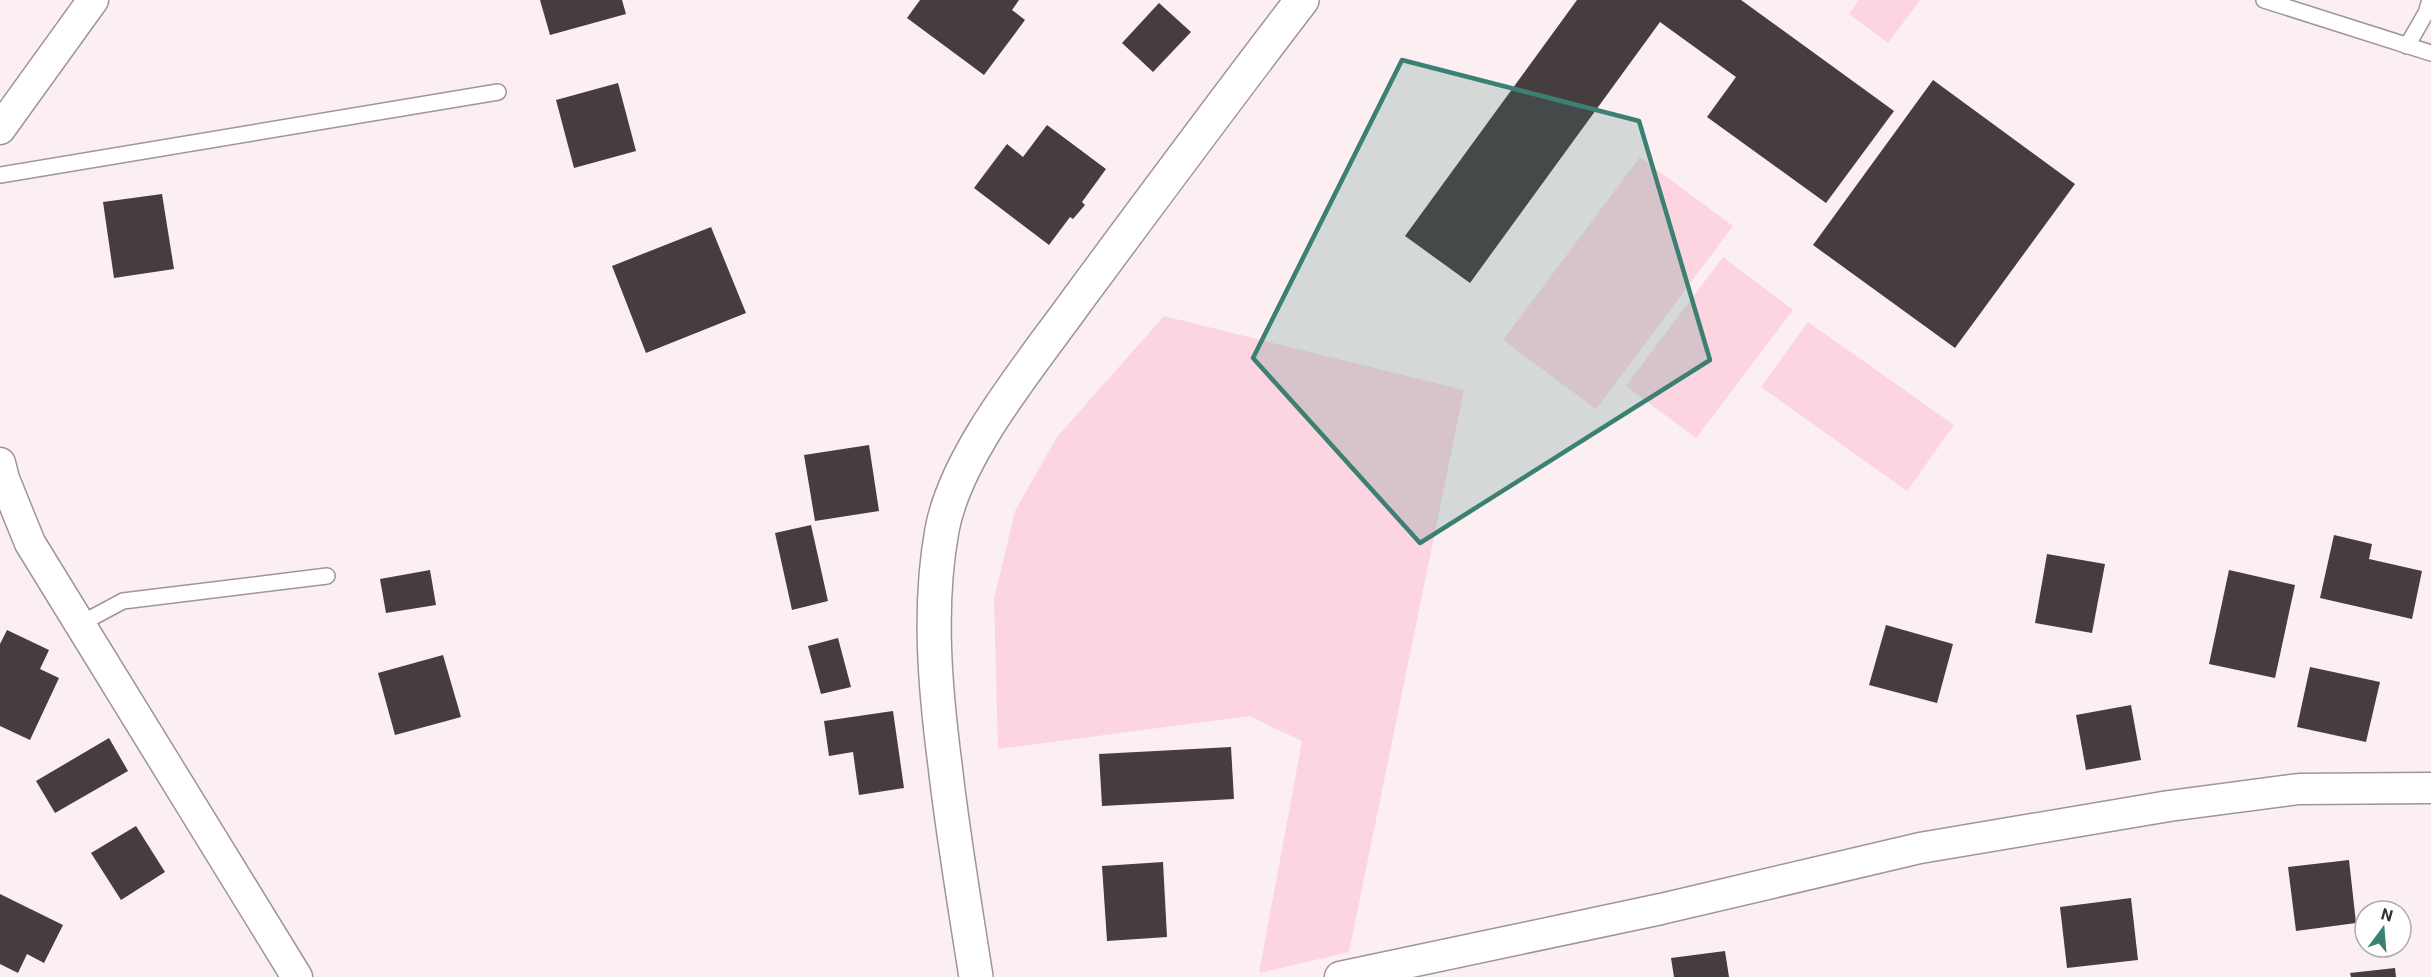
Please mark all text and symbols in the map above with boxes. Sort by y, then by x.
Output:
north arrow [2353,899,2413,959]
text: N [2379,904,2395,926]

